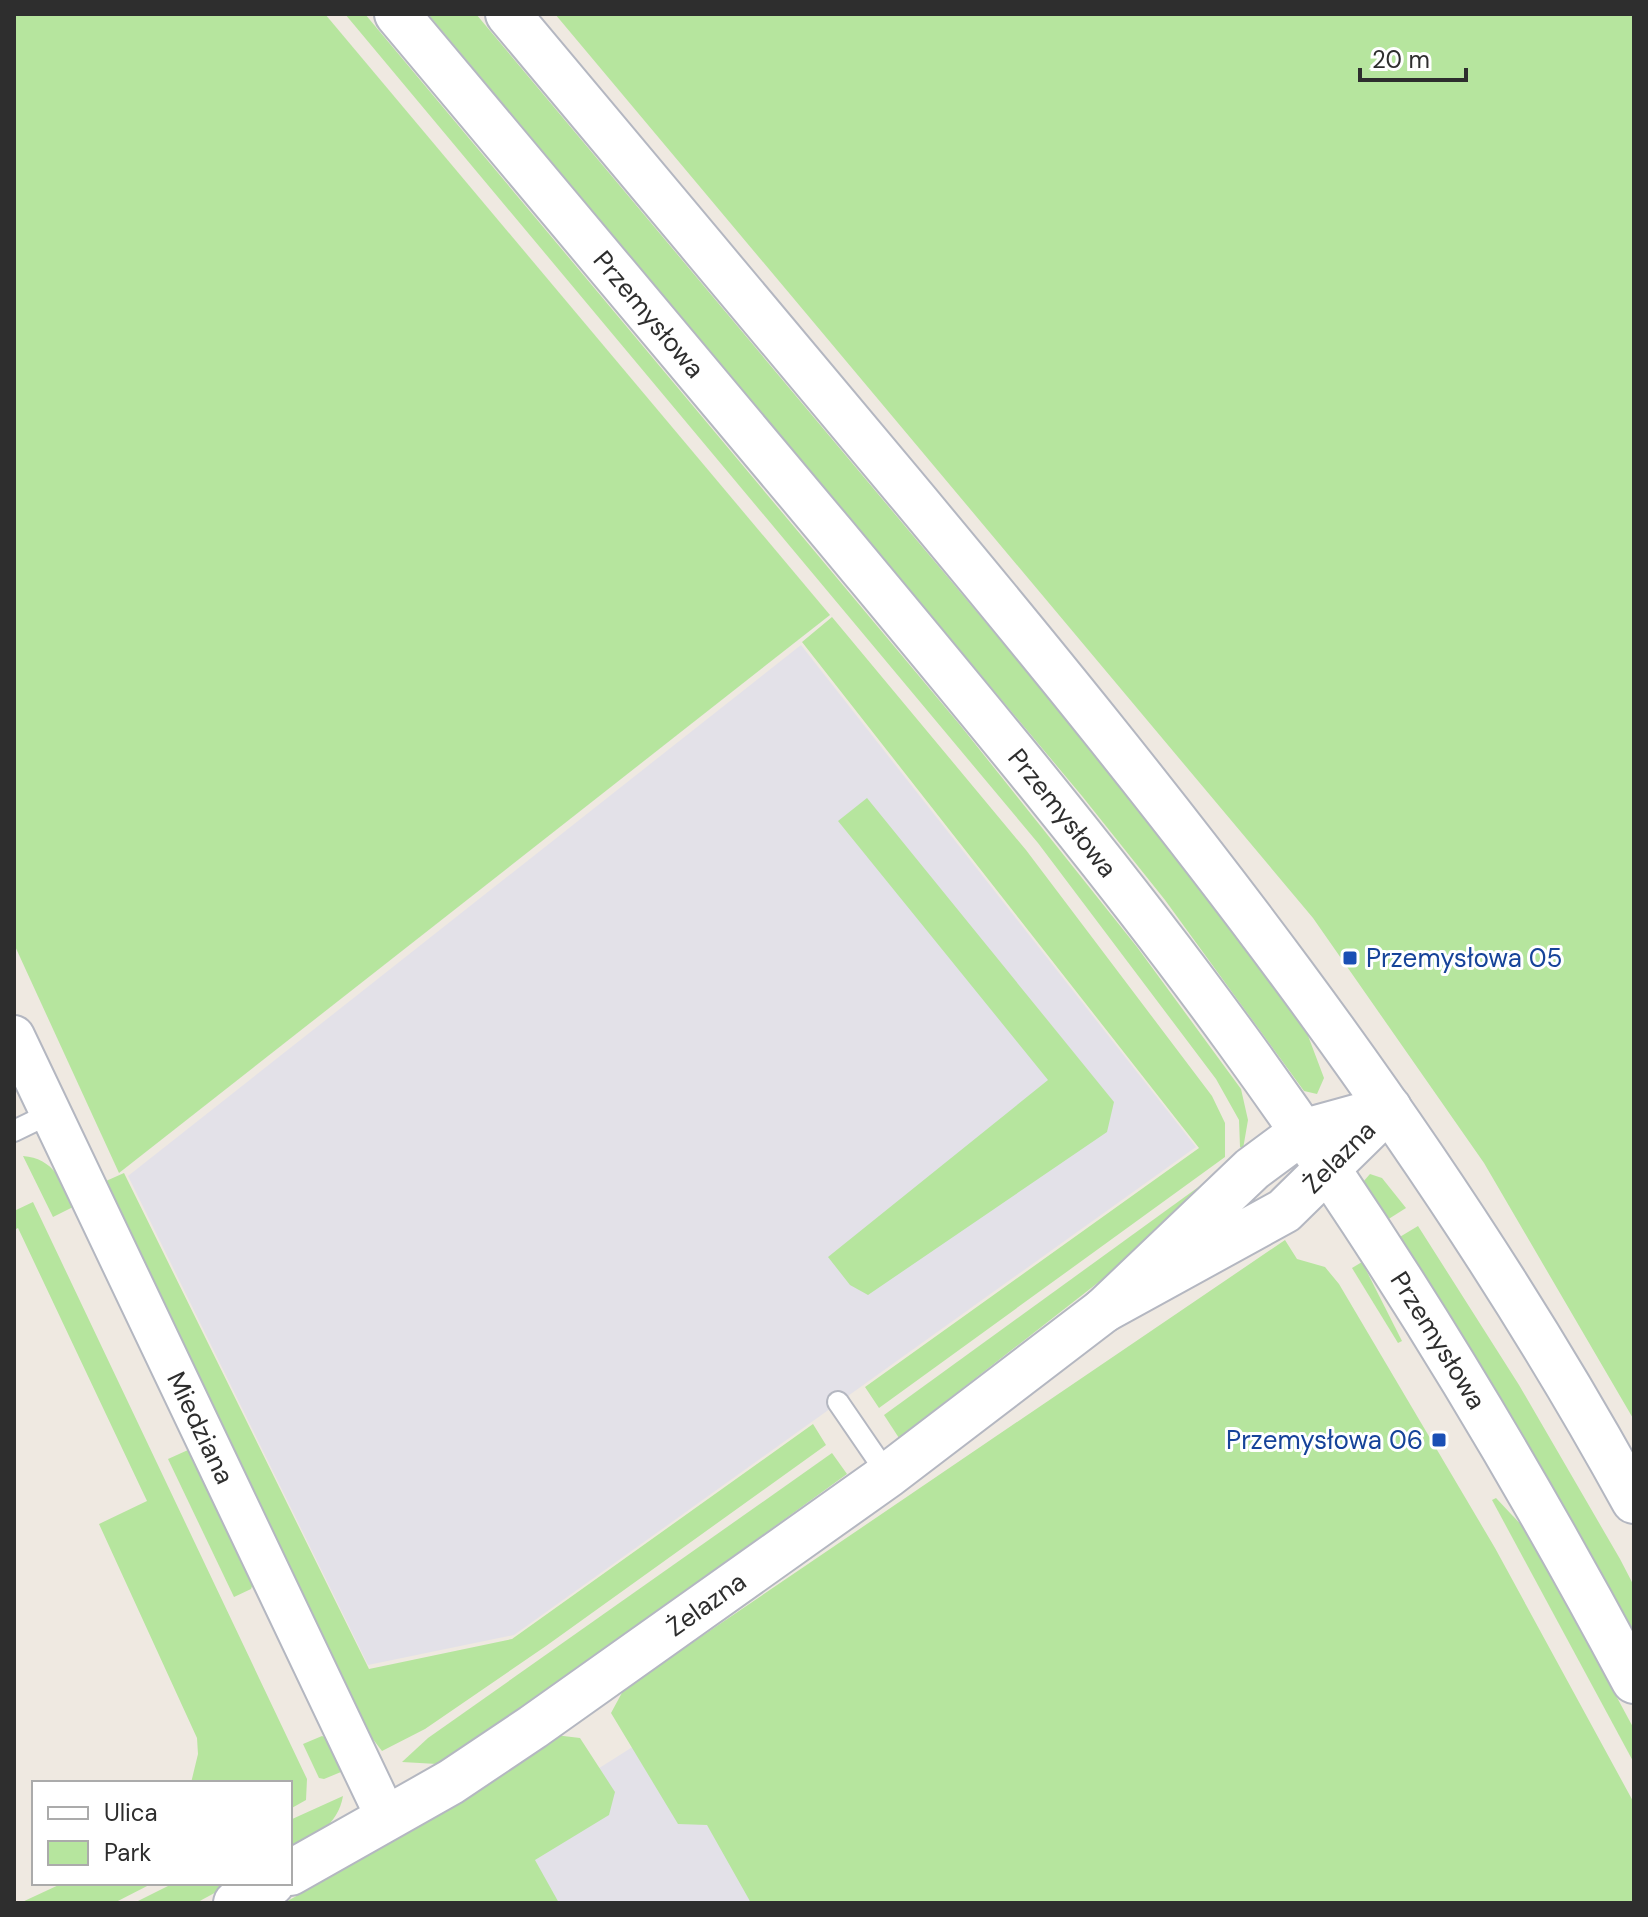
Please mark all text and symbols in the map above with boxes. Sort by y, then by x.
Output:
scale bar [1360,32,1466,82]
text: 20 m [1372,44,1430,75]
street label: Przemysłowa [586,244,712,385]
street label: Przemysłowa [1001,742,1125,884]
place label: Przemysłowa 05 [1366,941,1562,975]
marker: Przemysłowa 05 [1341,949,1359,967]
street label: Żelazna [1295,1113,1383,1201]
street label: Przemysłowa [1383,1265,1494,1416]
street label: Miedziana [159,1366,242,1490]
place label: Przemysłowa 06 [1226,1423,1423,1457]
marker: Przemysłowa 06 [1430,1431,1448,1449]
street label: Żelazna [660,1564,753,1644]
legend [32,1781,292,1885]
text: Ulica [104,1797,158,1828]
text: Park [104,1837,151,1868]

